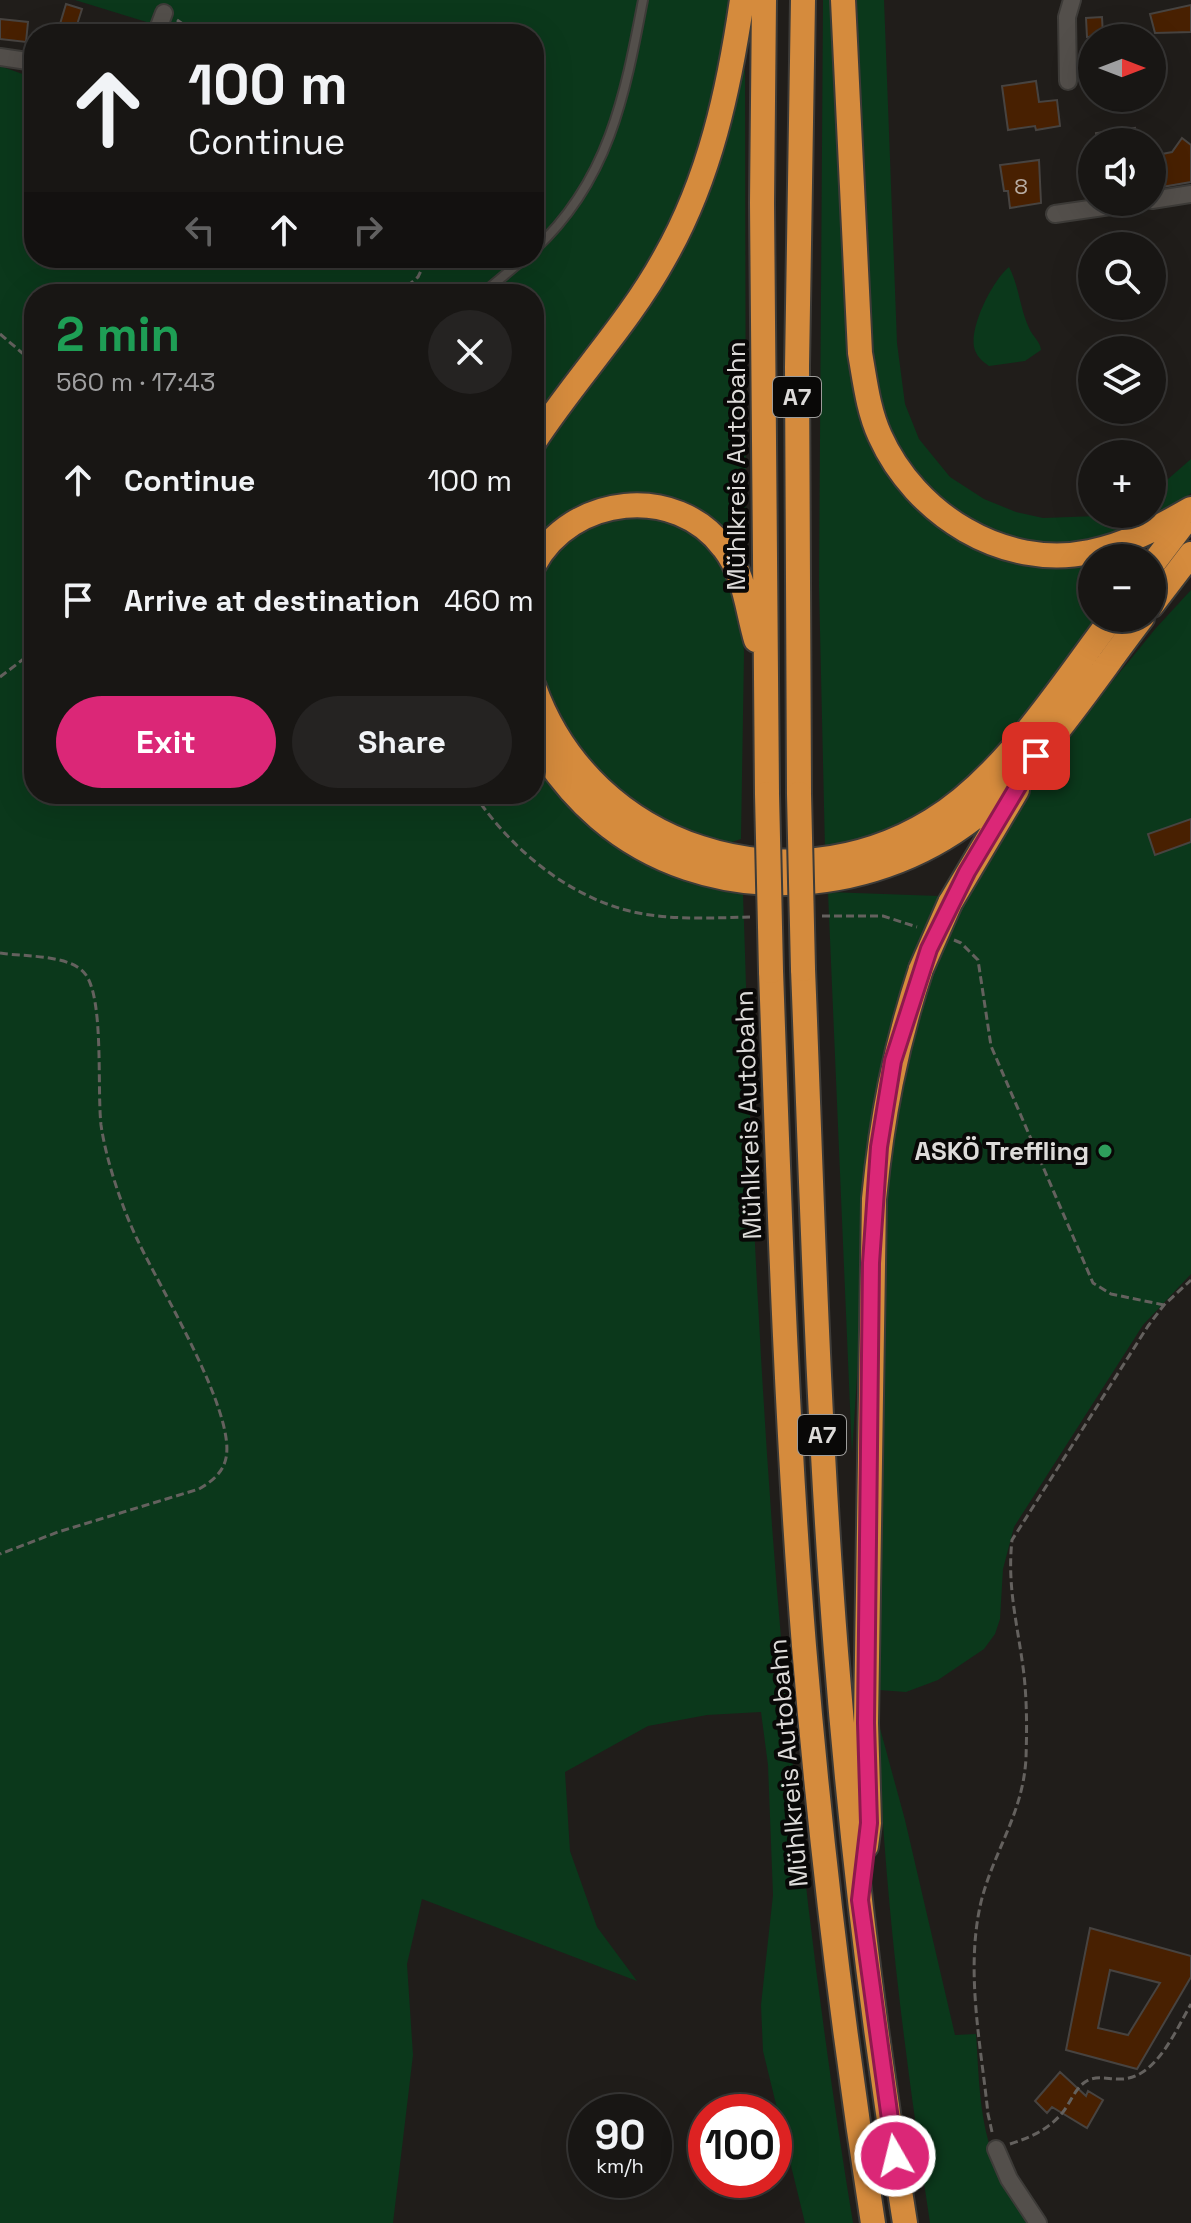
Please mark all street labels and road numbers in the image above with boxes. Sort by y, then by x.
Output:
street label: Mühlkreis Autobahn [719,341,753,591]
road number: A7 [773,377,821,417]
street label: Mühlkreis Autobahn [727,990,769,1240]
road number: A7 [798,1415,846,1455]
street label: Mühlkreis Autobahn [760,1637,816,1889]

